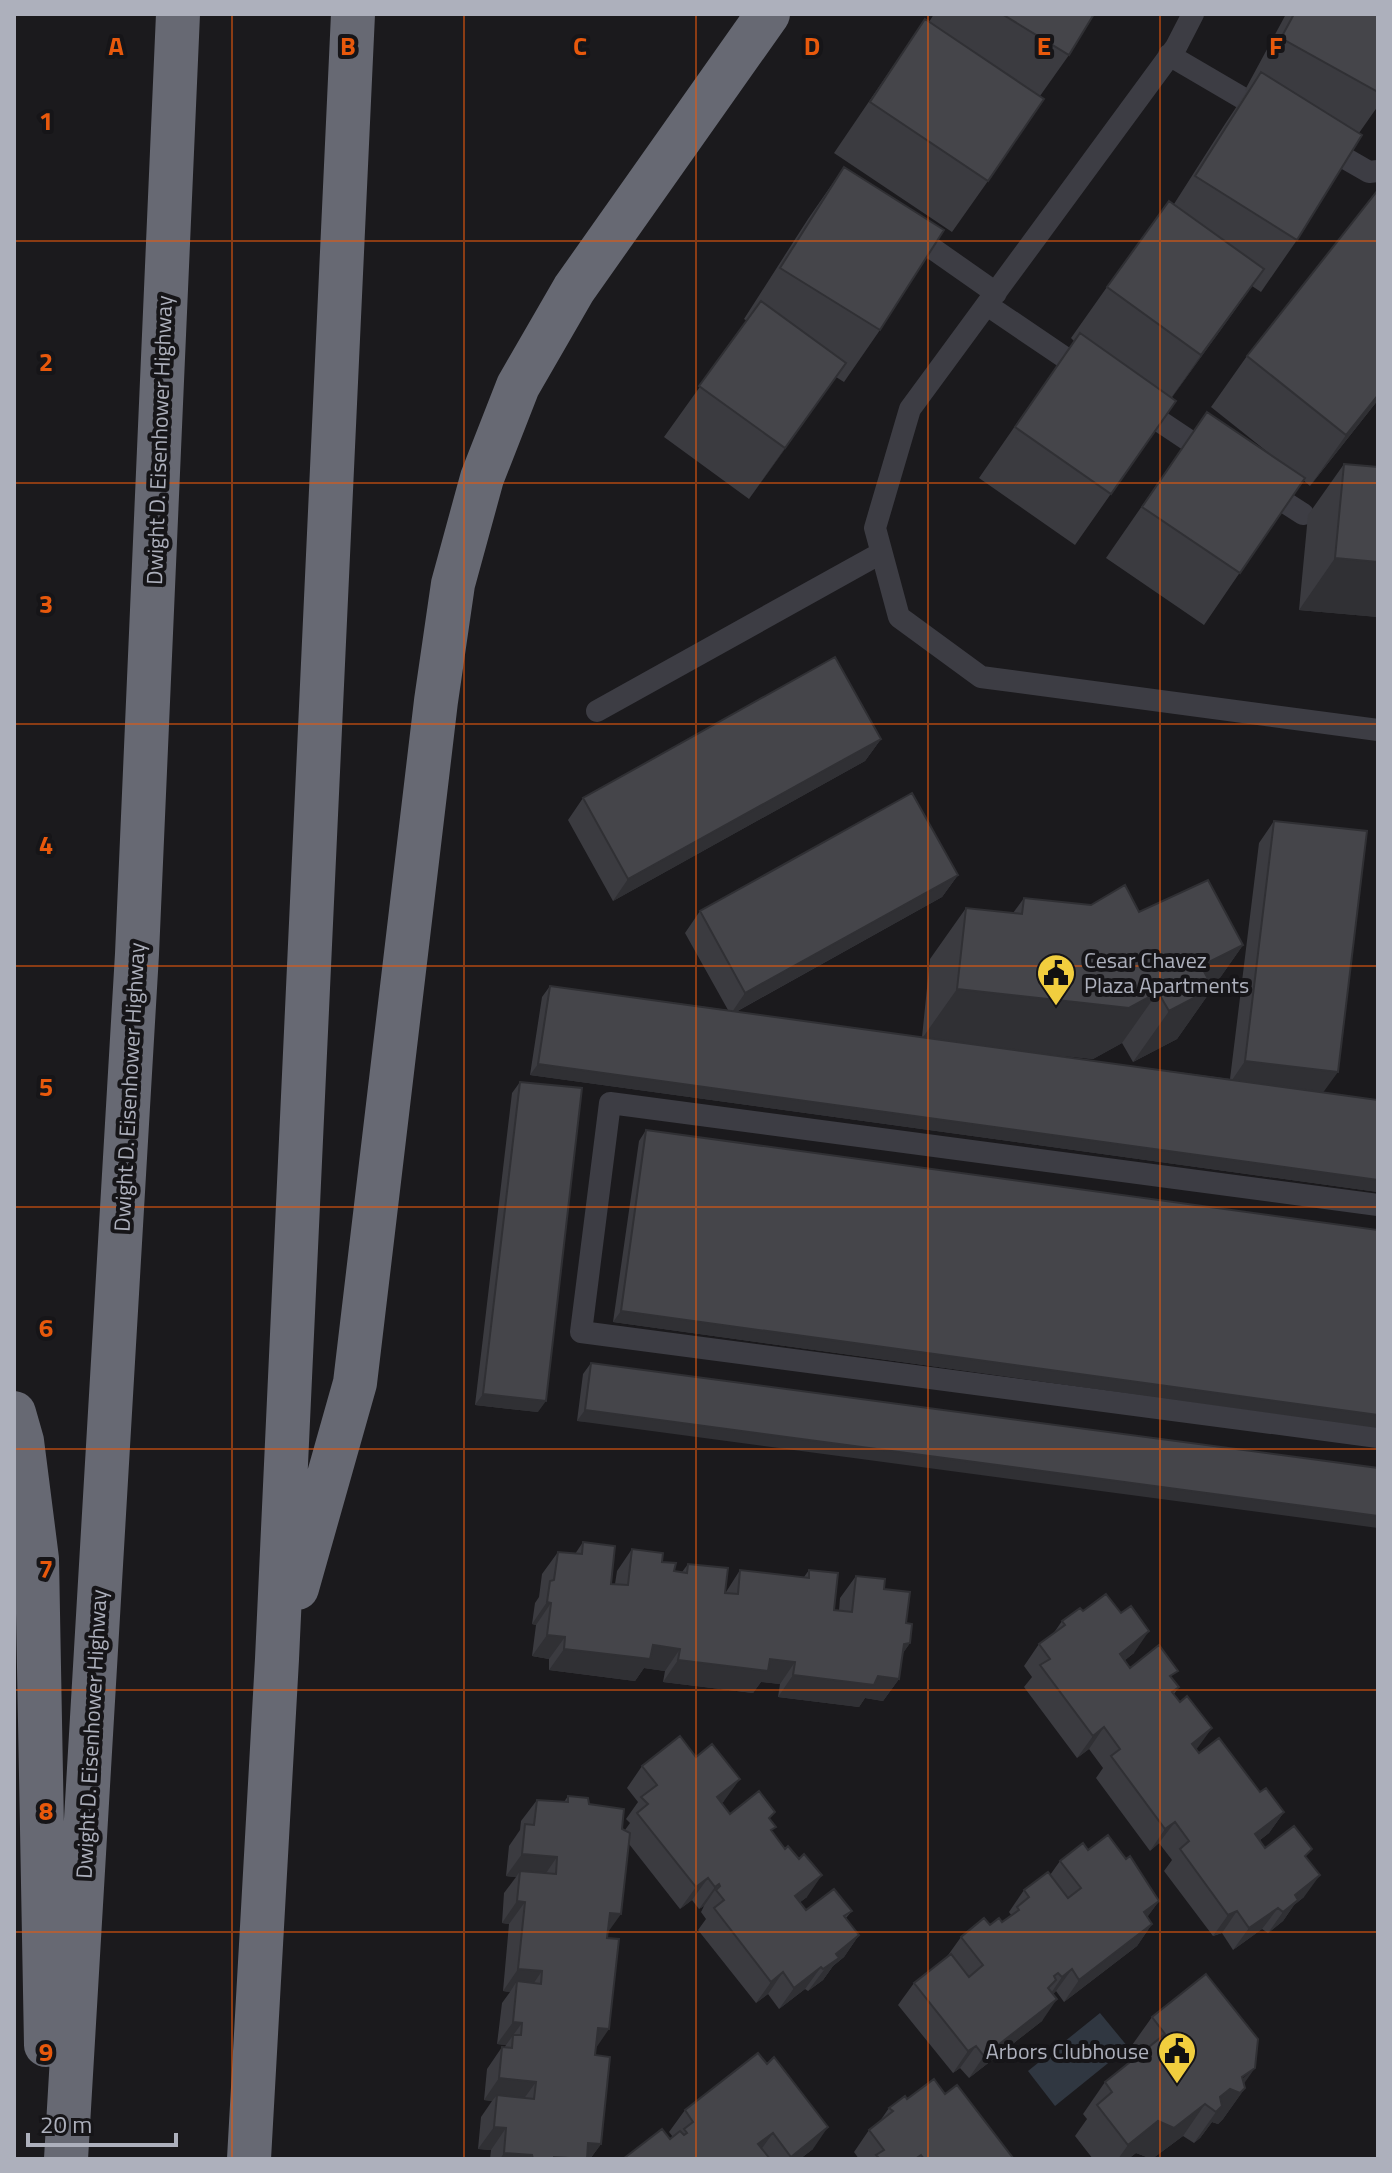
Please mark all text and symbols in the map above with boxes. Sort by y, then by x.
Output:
text: A [108,26,124,65]
text: B [340,26,356,65]
text: C [573,26,587,65]
text: D [804,26,820,65]
text: E [1037,26,1051,65]
text: F [1269,26,1283,65]
text: 1 [39,101,53,140]
street label: Dwight D. Eisenhower Highway [137,294,181,585]
text: 2 [39,342,53,381]
text: 3 [39,584,53,623]
text: 4 [39,825,53,864]
street label: Dwight D. Eisenhower Highway [104,941,154,1232]
place label: Cesar Chavez Plaza Apartments [1084,943,1249,1002]
public building icon: Cesar Chavez Plaza Apartments [1035,952,1077,1007]
text: 5 [39,1067,53,1106]
text: 6 [39,1308,53,1347]
text: 7 [39,1549,53,1588]
street label: Dwight D. Eisenhower Highway [66,1588,116,1879]
text: 8 [39,1791,53,1830]
public building icon: Arbors Clubhouse [1156,2030,1198,2085]
text: 9 [39,2032,53,2071]
place label: Arbors Clubhouse [986,2034,1149,2068]
scale bar [28,2097,176,2147]
text: 20 m [40,2106,92,2142]

